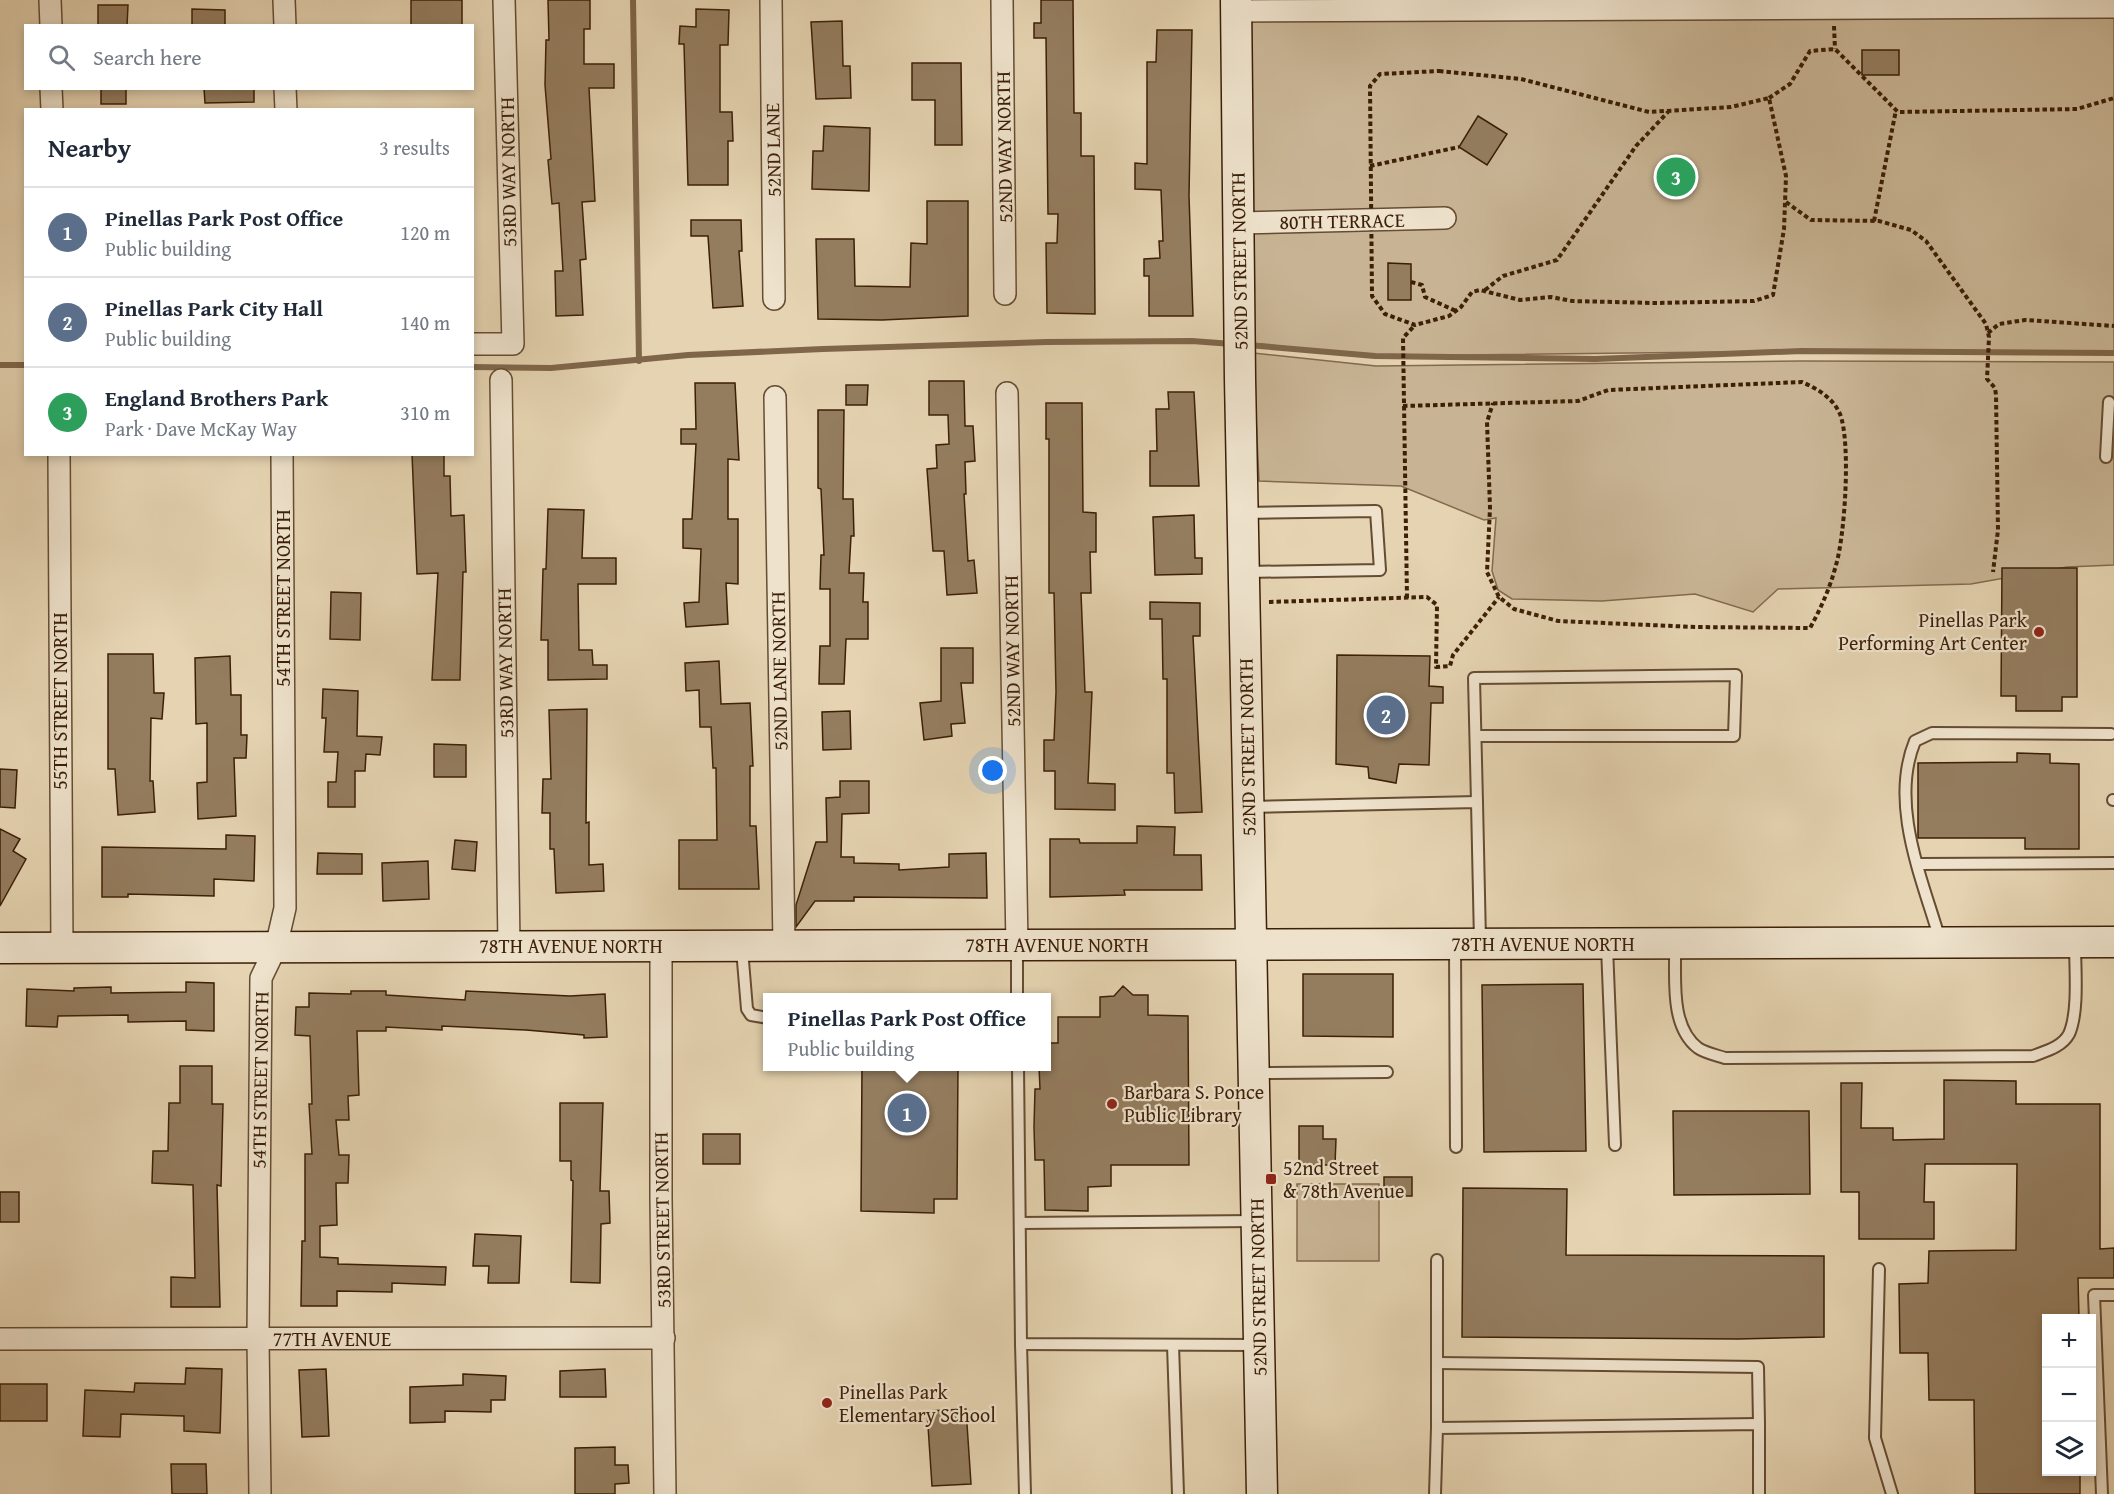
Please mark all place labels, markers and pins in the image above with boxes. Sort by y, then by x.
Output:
pin: 3 [1656,154,1696,200]
place label: Pinellas Park Performing Art Center [1838,605,2028,657]
marker: Pinellas Park Performing Art Center [2032,625,2046,639]
pin: 2 [1366,692,1406,738]
place label: Barbara S. Ponce Public Library [1124,1077,1264,1129]
pin: 1 [888,1090,926,1136]
marker: Barbara S. Ponce Public Library [1105,1097,1119,1111]
place label: 52nd Street & 78th Avenue [1283,1153,1404,1205]
marker: 52nd Street & 78th Avenue [1264,1172,1278,1186]
place label: Pinellas Park Elementary School [839,1377,996,1429]
marker: Pinellas Park Elementary School [820,1396,834,1410]

